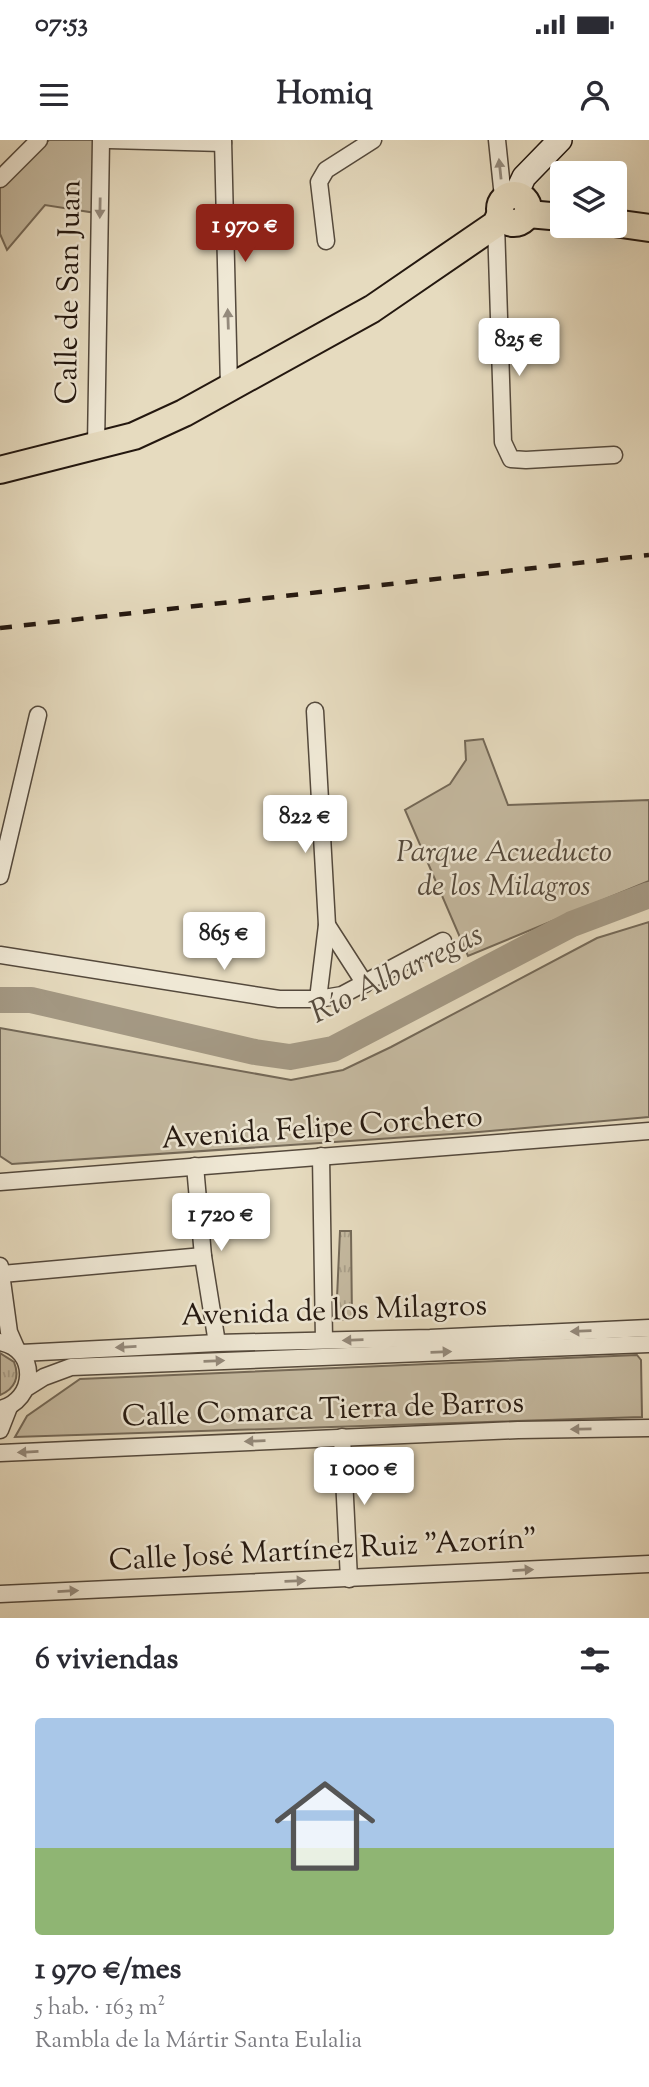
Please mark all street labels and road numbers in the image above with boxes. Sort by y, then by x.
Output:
street label: Calle de San Juan [47,179,93,405]
street label: Avenida Felipe Corchero [160,1096,484,1162]
street label: Avenida de los Milagros [180,1285,488,1339]
street label: Calle Comarca Tierra de Barros [121,1382,525,1440]
street label: Calle José Martínez Ruiz "Azorín" [108,1518,538,1584]

